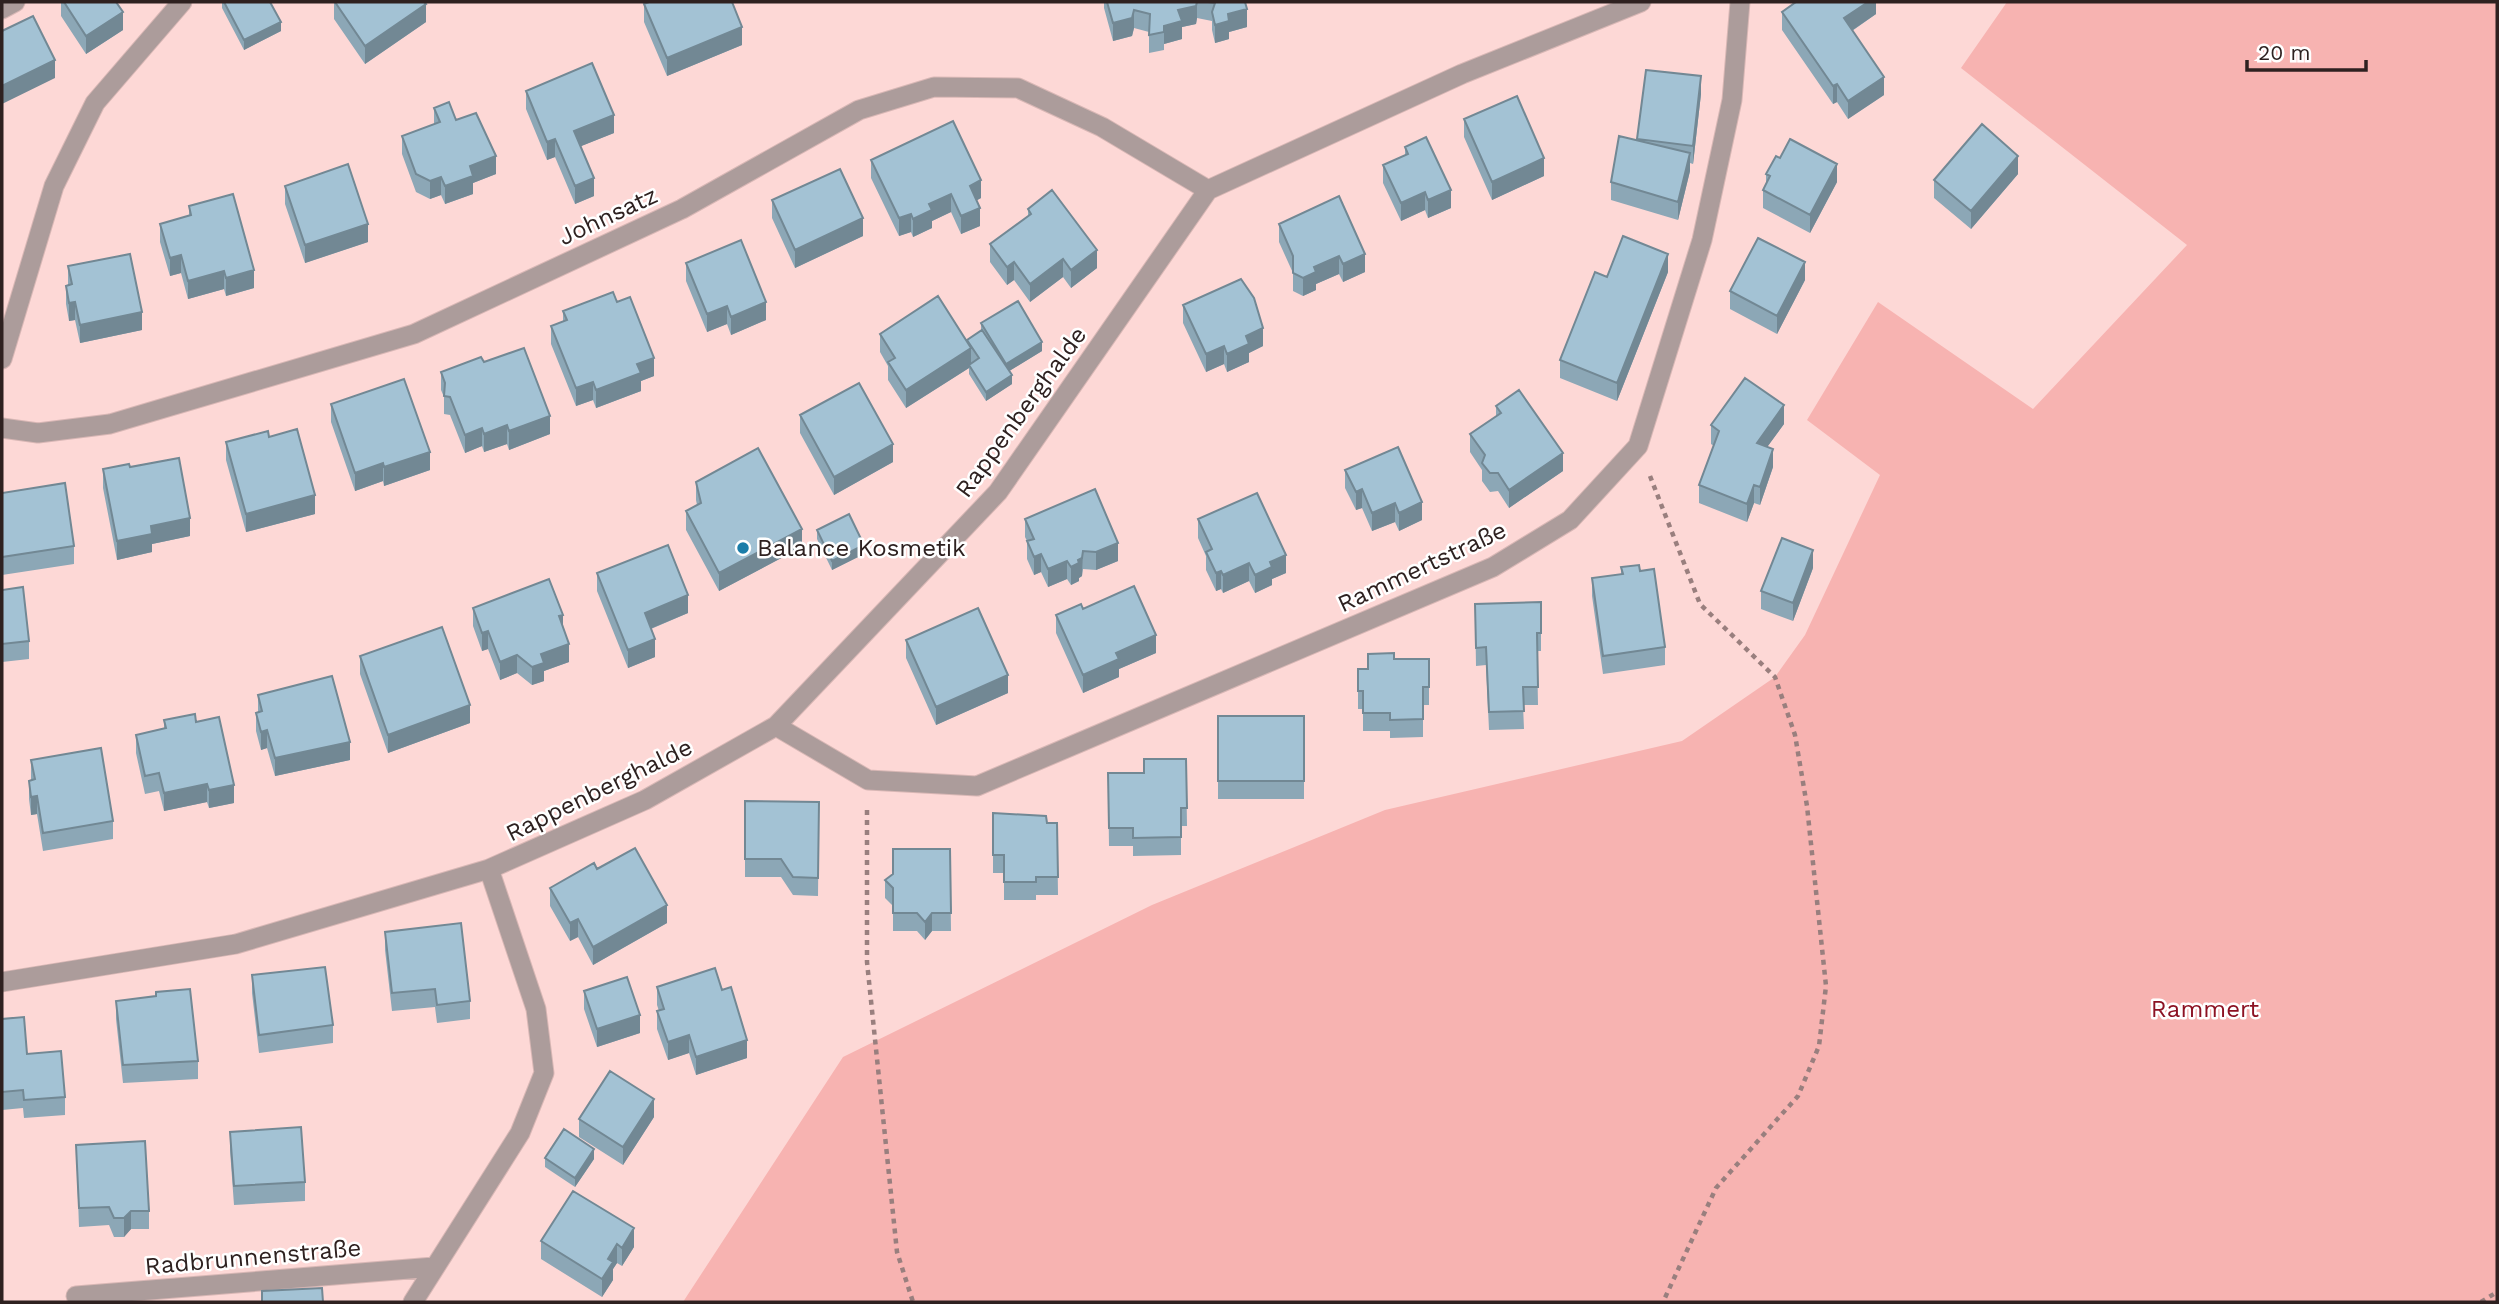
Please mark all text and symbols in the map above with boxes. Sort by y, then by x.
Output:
scale bar [2247,28,2366,72]
text: 20 m [2258,40,2310,65]
street label: Johnsatz [554,181,662,251]
street label: Rappenberghalde [950,321,1092,503]
street label: Rammertstraße [1333,516,1511,618]
place label: Balance Kosmetik [757,534,966,562]
marker: Balance Kosmetik [735,540,751,556]
street label: Rappenberghalde [501,733,697,847]
park label: Rammert [2151,995,2259,1023]
street label: Radbrunnenstraße [144,1234,362,1280]

